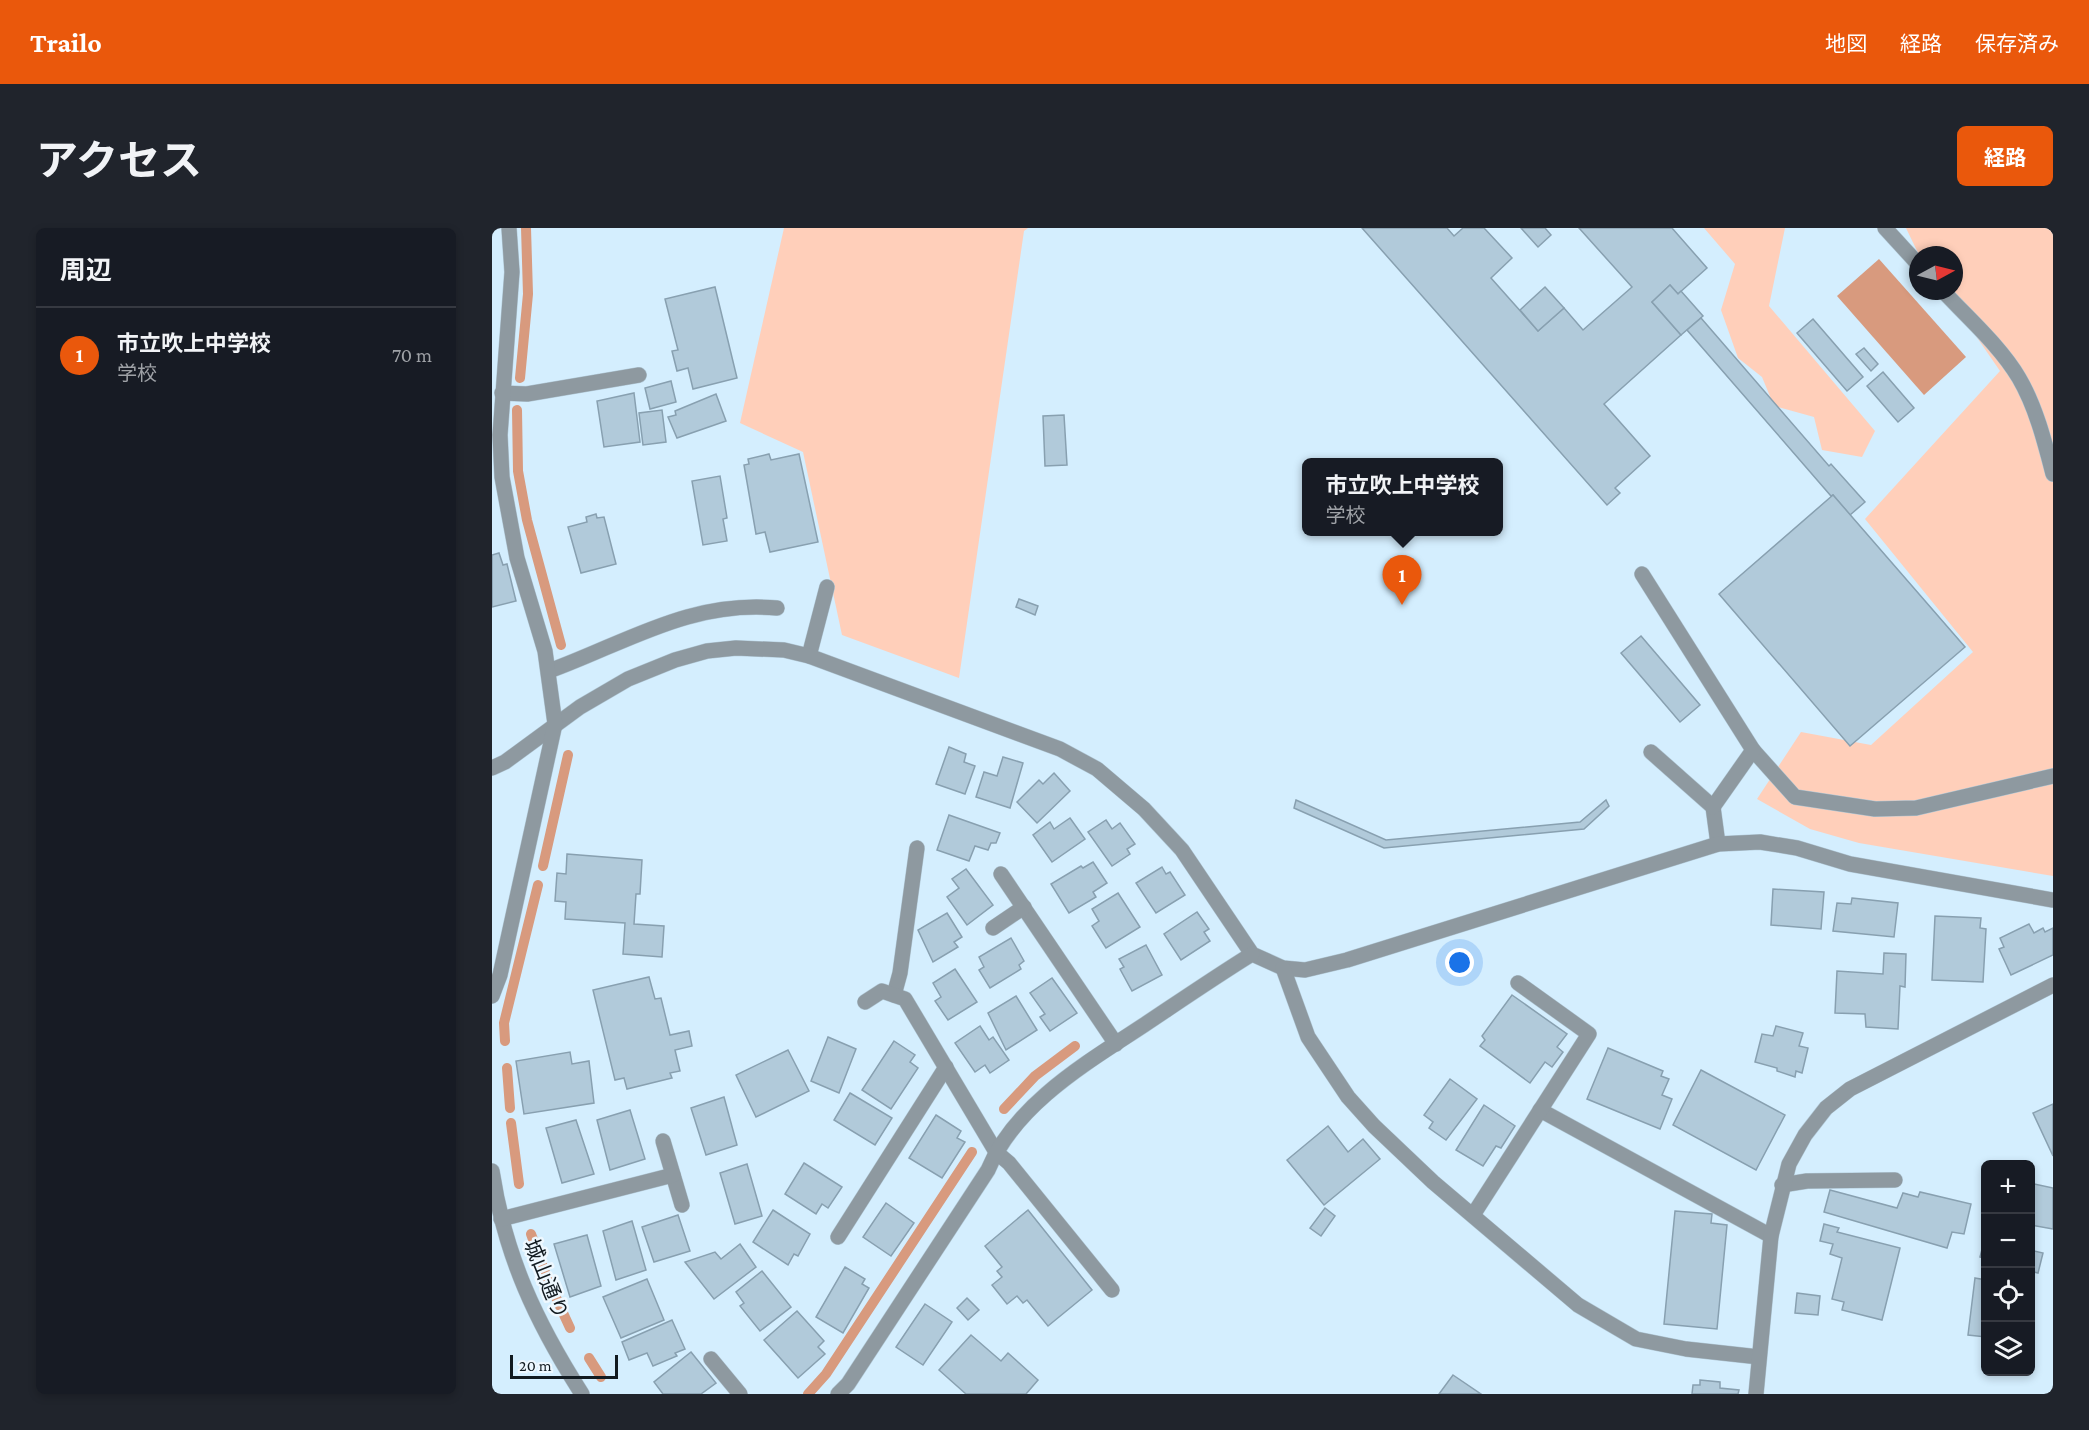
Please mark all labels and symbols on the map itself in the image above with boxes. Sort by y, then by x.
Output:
north arrow [1909,246,1963,300]
pin: 1 [1382,556,1422,605]
your location [1445,948,1474,977]
street label: 城山通り [519,1236,573,1322]
scale bar [510,1352,618,1380]

